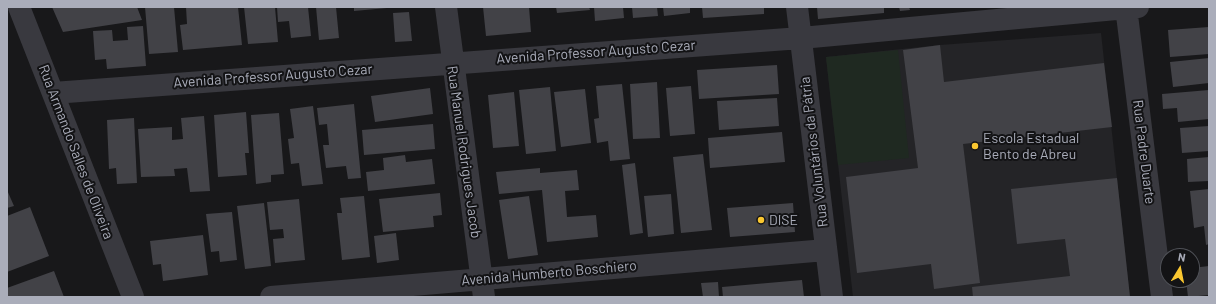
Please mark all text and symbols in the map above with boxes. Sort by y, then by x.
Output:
street label: Avenida Professor Augusto Cezar [496,37,696,67]
street label: Avenida Professor Augusto Cezar [173,61,373,91]
street label: Rua Armando Salles de Oliveira [35,62,117,242]
street label: Rua Manuel Rodrigues Jacob [444,65,484,239]
street label: Rua Voluntários da Pátria [796,76,832,228]
street label: Rua Padre Duarte [1129,99,1159,205]
place label: Escola Estadual Bento de Abreu [983,130,1079,162]
marker: Escola Estadual Bento de Abreu [970,141,980,151]
place label: DISE [769,212,798,228]
marker: DISE [756,215,766,225]
north arrow [1160,248,1200,288]
text: N [1177,250,1187,264]
street label: Avenida Humberto Boschiero [461,257,637,289]

